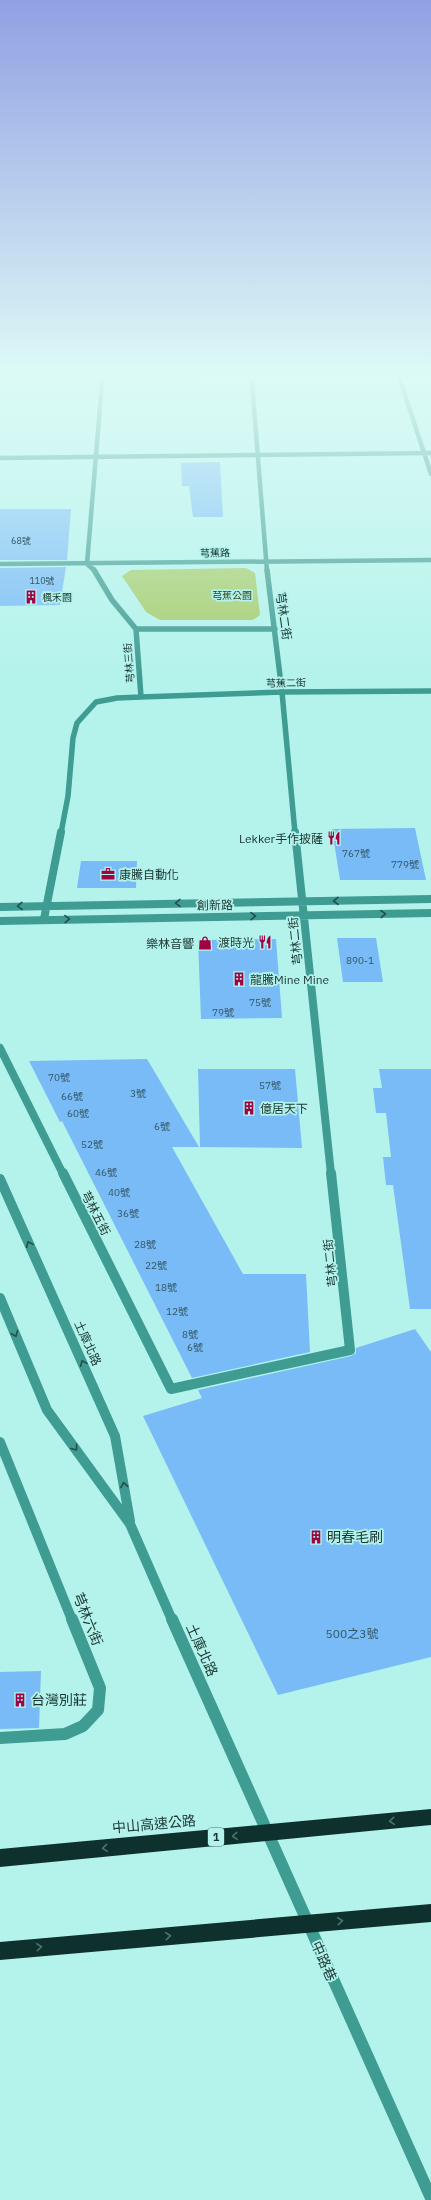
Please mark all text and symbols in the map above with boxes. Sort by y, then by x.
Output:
house number: 68號 [11,535,31,546]
street label: 芎蕉路 [200,546,230,560]
house number: 110號 [29,575,55,586]
building icon: 楓禾園 [23,589,39,605]
park label: 芎蕉公園 [212,589,252,602]
place label: 楓禾園 [42,591,72,604]
street label: 芎林二街 [273,591,295,641]
street label: 芎林三街 [121,643,137,683]
street label: 芎蕉二街 [266,676,306,690]
restaurant icon: Lekker手作披薩 [326,830,342,846]
place label: Lekker手作披薩 [239,831,323,846]
house number: 767號 [342,847,370,860]
house number: 779號 [391,858,419,871]
office icon: 康騰自動化 [100,866,116,882]
place label: 康騰自動化 [119,867,179,882]
street label: 創新路 [197,897,233,913]
one-way arrow [333,897,339,905]
one-way arrow [175,899,181,907]
one-way arrow [17,902,23,910]
one-way arrow [380,910,386,918]
one-way arrow [250,912,256,920]
one-way arrow [64,915,70,923]
street label: 芎林二街 [285,916,305,966]
restaurant icon: 渡時光 [257,934,273,950]
shop icon: 樂林音響 [197,935,213,951]
place label: 渡時光 [218,935,254,950]
place label: 樂林音響 [146,936,194,951]
house number: 890-1 [346,954,374,967]
building icon: 龍騰Mine Mine [231,971,247,987]
place label: 龍騰Mine Mine [250,972,330,987]
house number: 75號 [249,996,271,1009]
house number: 79號 [212,1006,234,1019]
house number: 70號 [48,1071,70,1084]
house number: 57號 [259,1079,281,1092]
house number: 3號 [130,1087,146,1100]
house number: 66號 [61,1090,83,1103]
building icon: 億居天下 [241,1100,257,1116]
place label: 億居天下 [260,1101,308,1116]
house number: 60號 [67,1107,89,1120]
house number: 6號 [154,1120,170,1133]
house number: 52號 [81,1138,103,1151]
house number: 46號 [95,1166,117,1179]
house number: 40號 [108,1186,130,1199]
street label: 芎林五街 [78,1188,114,1238]
house number: 36號 [117,1207,139,1220]
house number: 28號 [134,1238,156,1251]
street label: 芎林二街 [320,1238,340,1288]
one-way arrow [26,1241,34,1248]
house number: 22號 [145,1259,167,1272]
house number: 18號 [155,1281,177,1294]
house number: 12號 [166,1305,188,1318]
street label: 土庫北路 [71,1318,105,1368]
house number: 8號 [182,1328,198,1341]
one-way arrow [10,1329,18,1337]
house number: 6號 [187,1341,203,1354]
one-way arrow [80,1359,88,1367]
one-way arrow [70,1444,78,1451]
one-way arrow [120,1482,129,1488]
place label: 明春毛刷 [327,1528,383,1546]
building icon: 明春毛刷 [308,1529,324,1545]
street label: 芎林六街 [69,1590,107,1648]
street label: 土庫北路 [182,1621,222,1679]
house number: 500之3號 [326,1626,378,1641]
place label: 台灣別莊 [31,1691,87,1709]
building icon: 台灣別莊 [12,1692,28,1708]
street label: 中山高速公路 [111,1811,197,1837]
one-way arrow [389,1816,395,1825]
road number: 1 [208,1828,224,1846]
one-way arrow [232,1831,238,1840]
one-way arrow [102,1843,108,1852]
one-way arrow [337,1917,343,1926]
one-way arrow [165,1932,171,1941]
street label: 中路巷 [307,1938,341,1984]
one-way arrow [36,1943,42,1952]

